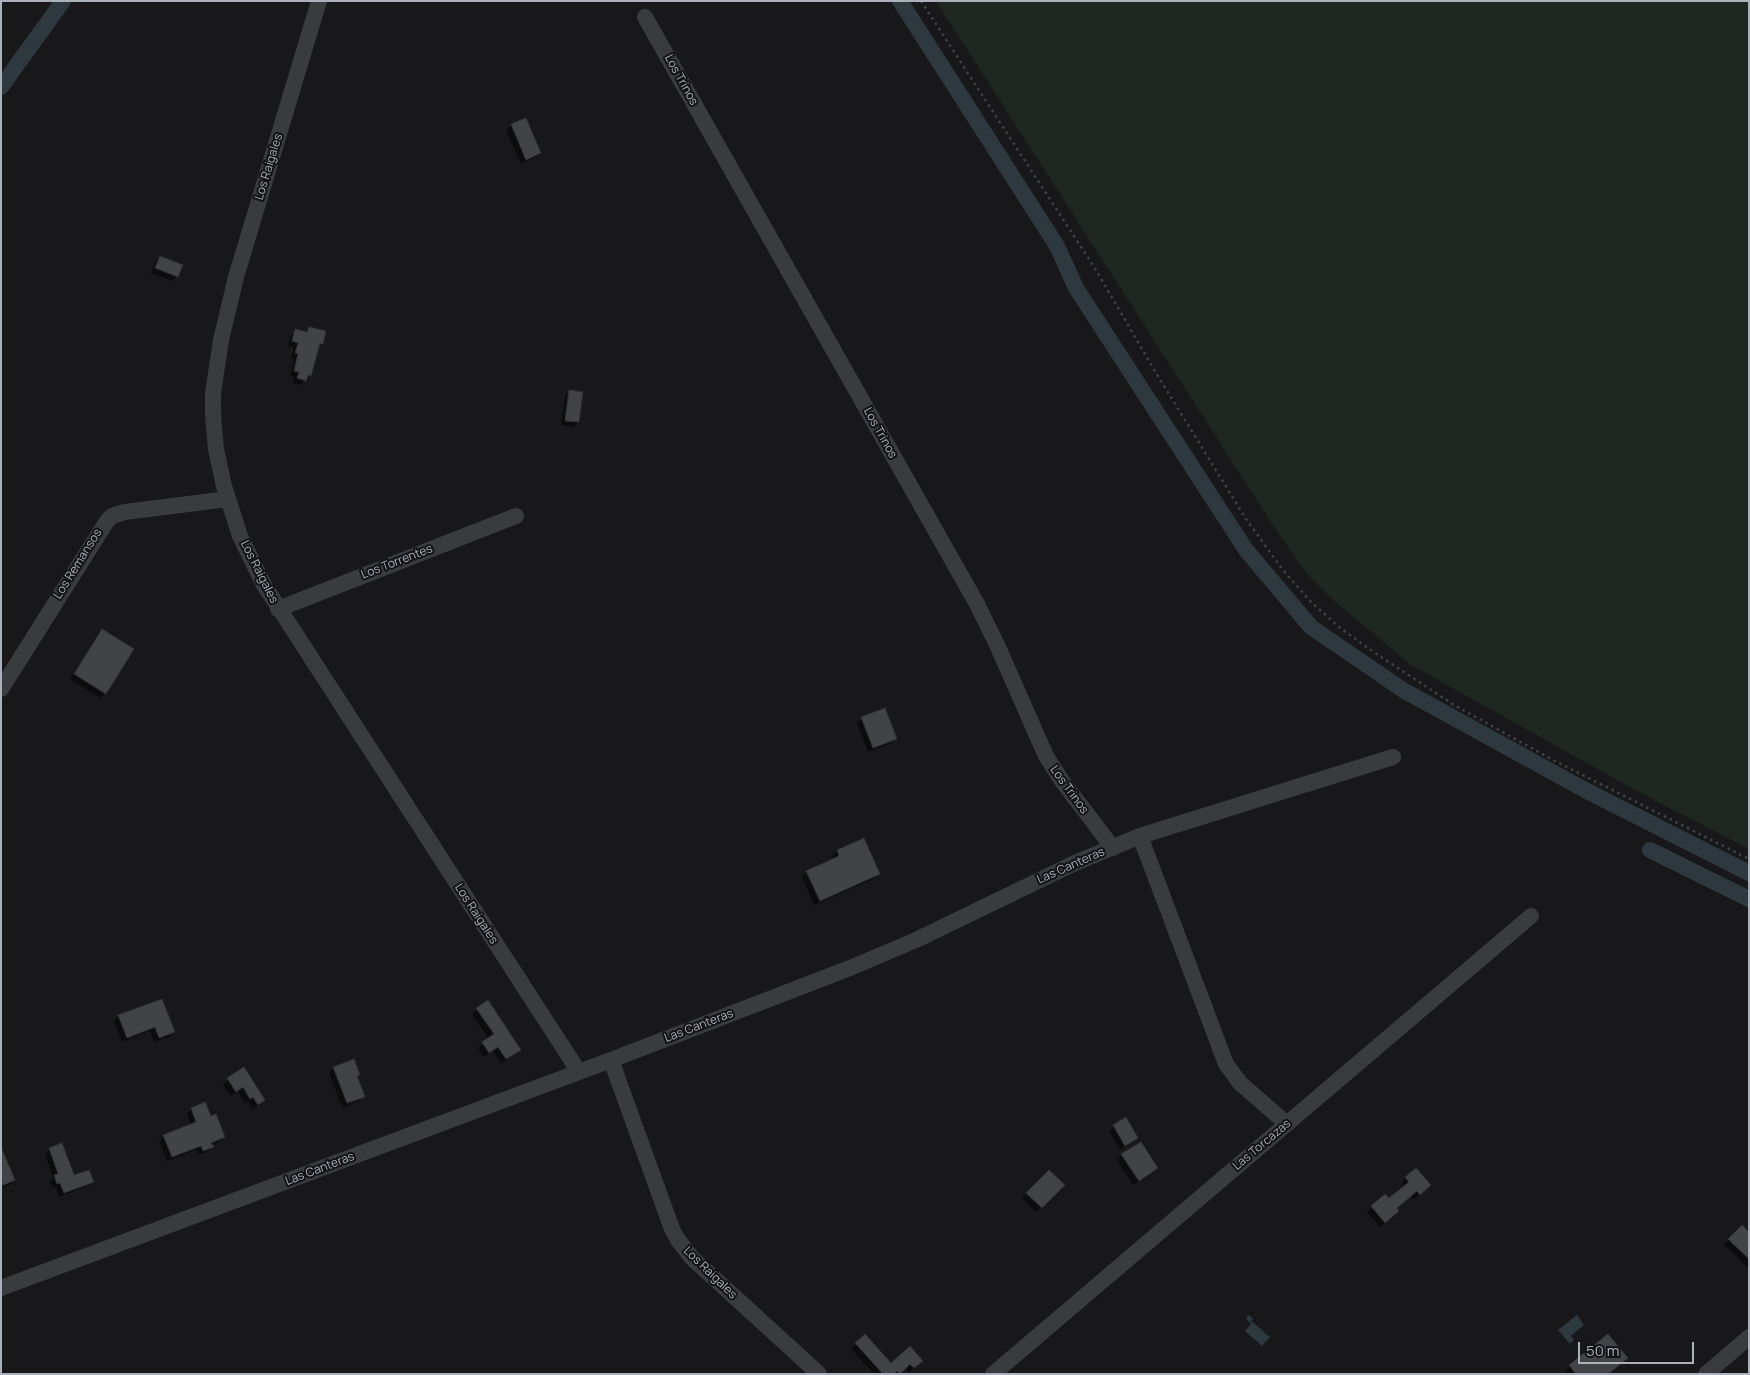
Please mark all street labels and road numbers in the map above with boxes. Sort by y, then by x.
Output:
street label: Los Trinos [661,52,701,108]
street label: Los Raigales [252,132,286,202]
street label: Los Trinos [860,405,900,461]
street label: Los Remansos [51,526,105,602]
street label: Los Raigales [237,538,281,606]
street label: Los Torrentes [359,542,435,582]
street label: Los Trinos [1047,763,1091,817]
street label: Las Canteras [1035,845,1107,887]
street label: Los Raigales [451,881,501,947]
street label: Las Canteras [663,1006,735,1046]
street label: Las Torcazas [1230,1117,1294,1173]
street label: Las Canteras [284,1149,356,1189]
street label: Los Raigales [680,1244,740,1302]

